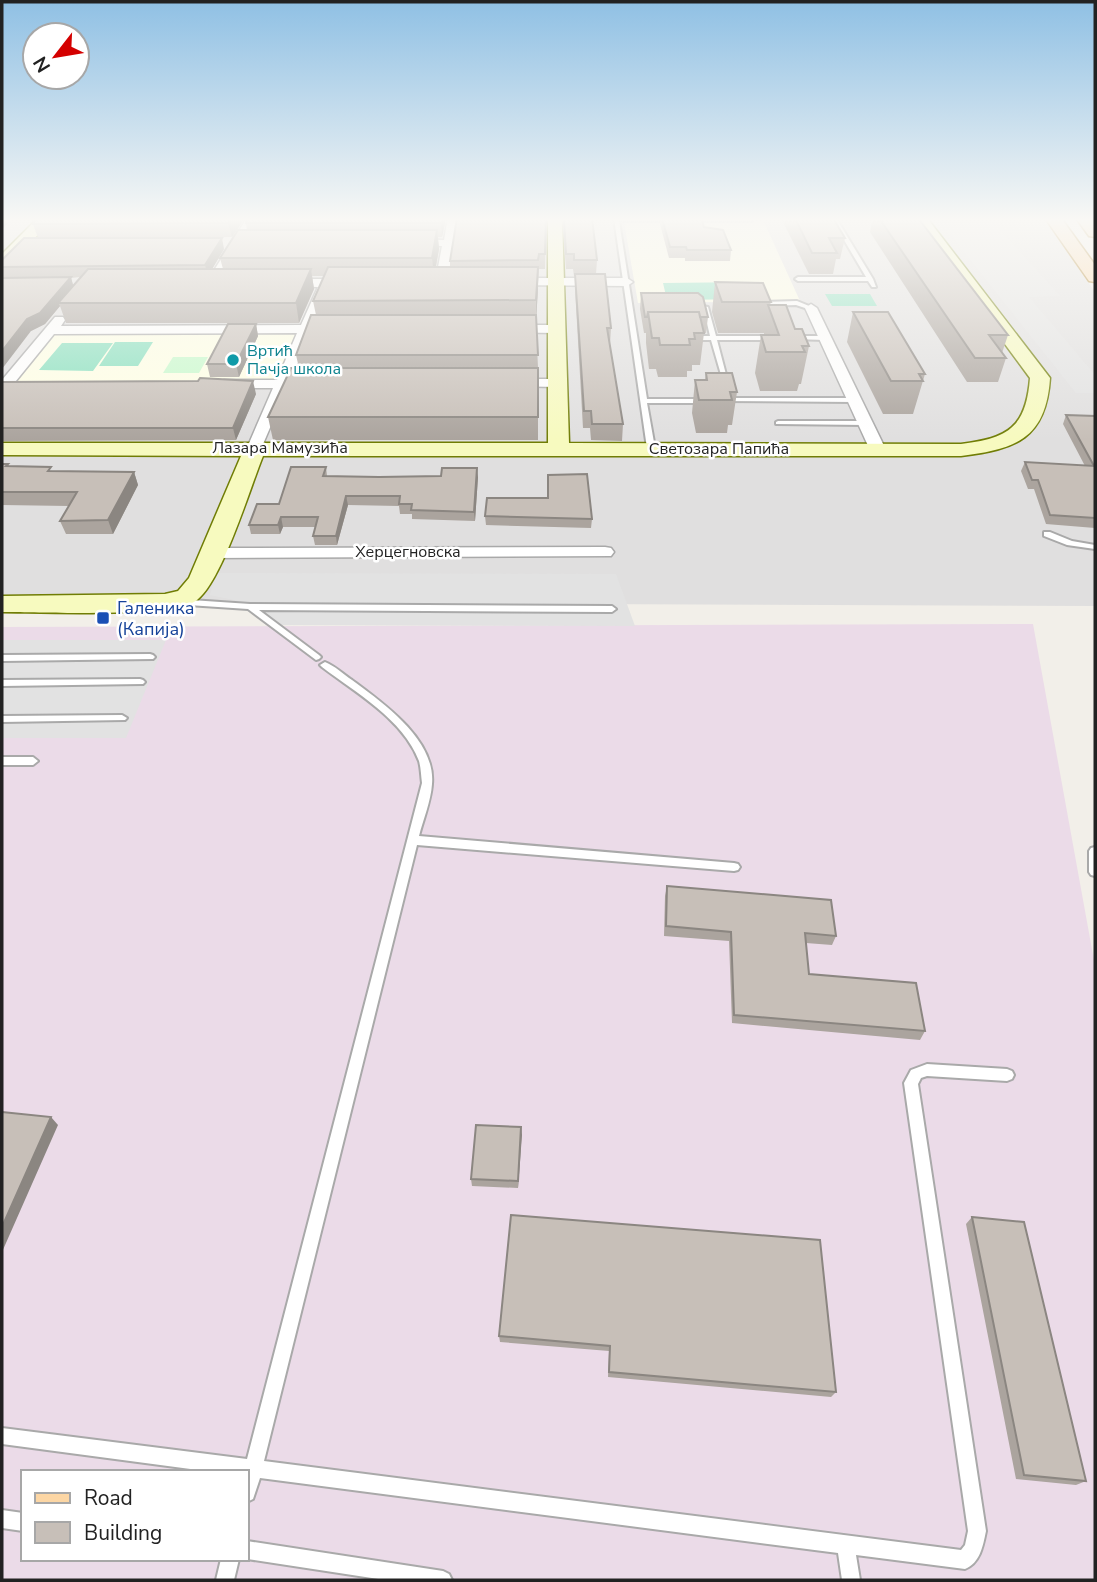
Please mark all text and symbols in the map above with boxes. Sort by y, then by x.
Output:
north arrow [21,21,91,91]
text: N [27,51,57,77]
place label: Вртић Пачја школа [247,340,341,380]
marker: Вртић Пачја школа [225,352,241,368]
street label: Лазара Мамузића [212,437,348,459]
street label: Светозара Папића [649,438,789,460]
street label: Херцегновска [355,541,461,563]
place label: Галеника (Капија) [117,596,194,641]
marker: Галеника (Капија) [95,610,111,626]
legend [21,1470,248,1561]
text: Road [84,1484,133,1512]
text: Building [84,1519,162,1547]

